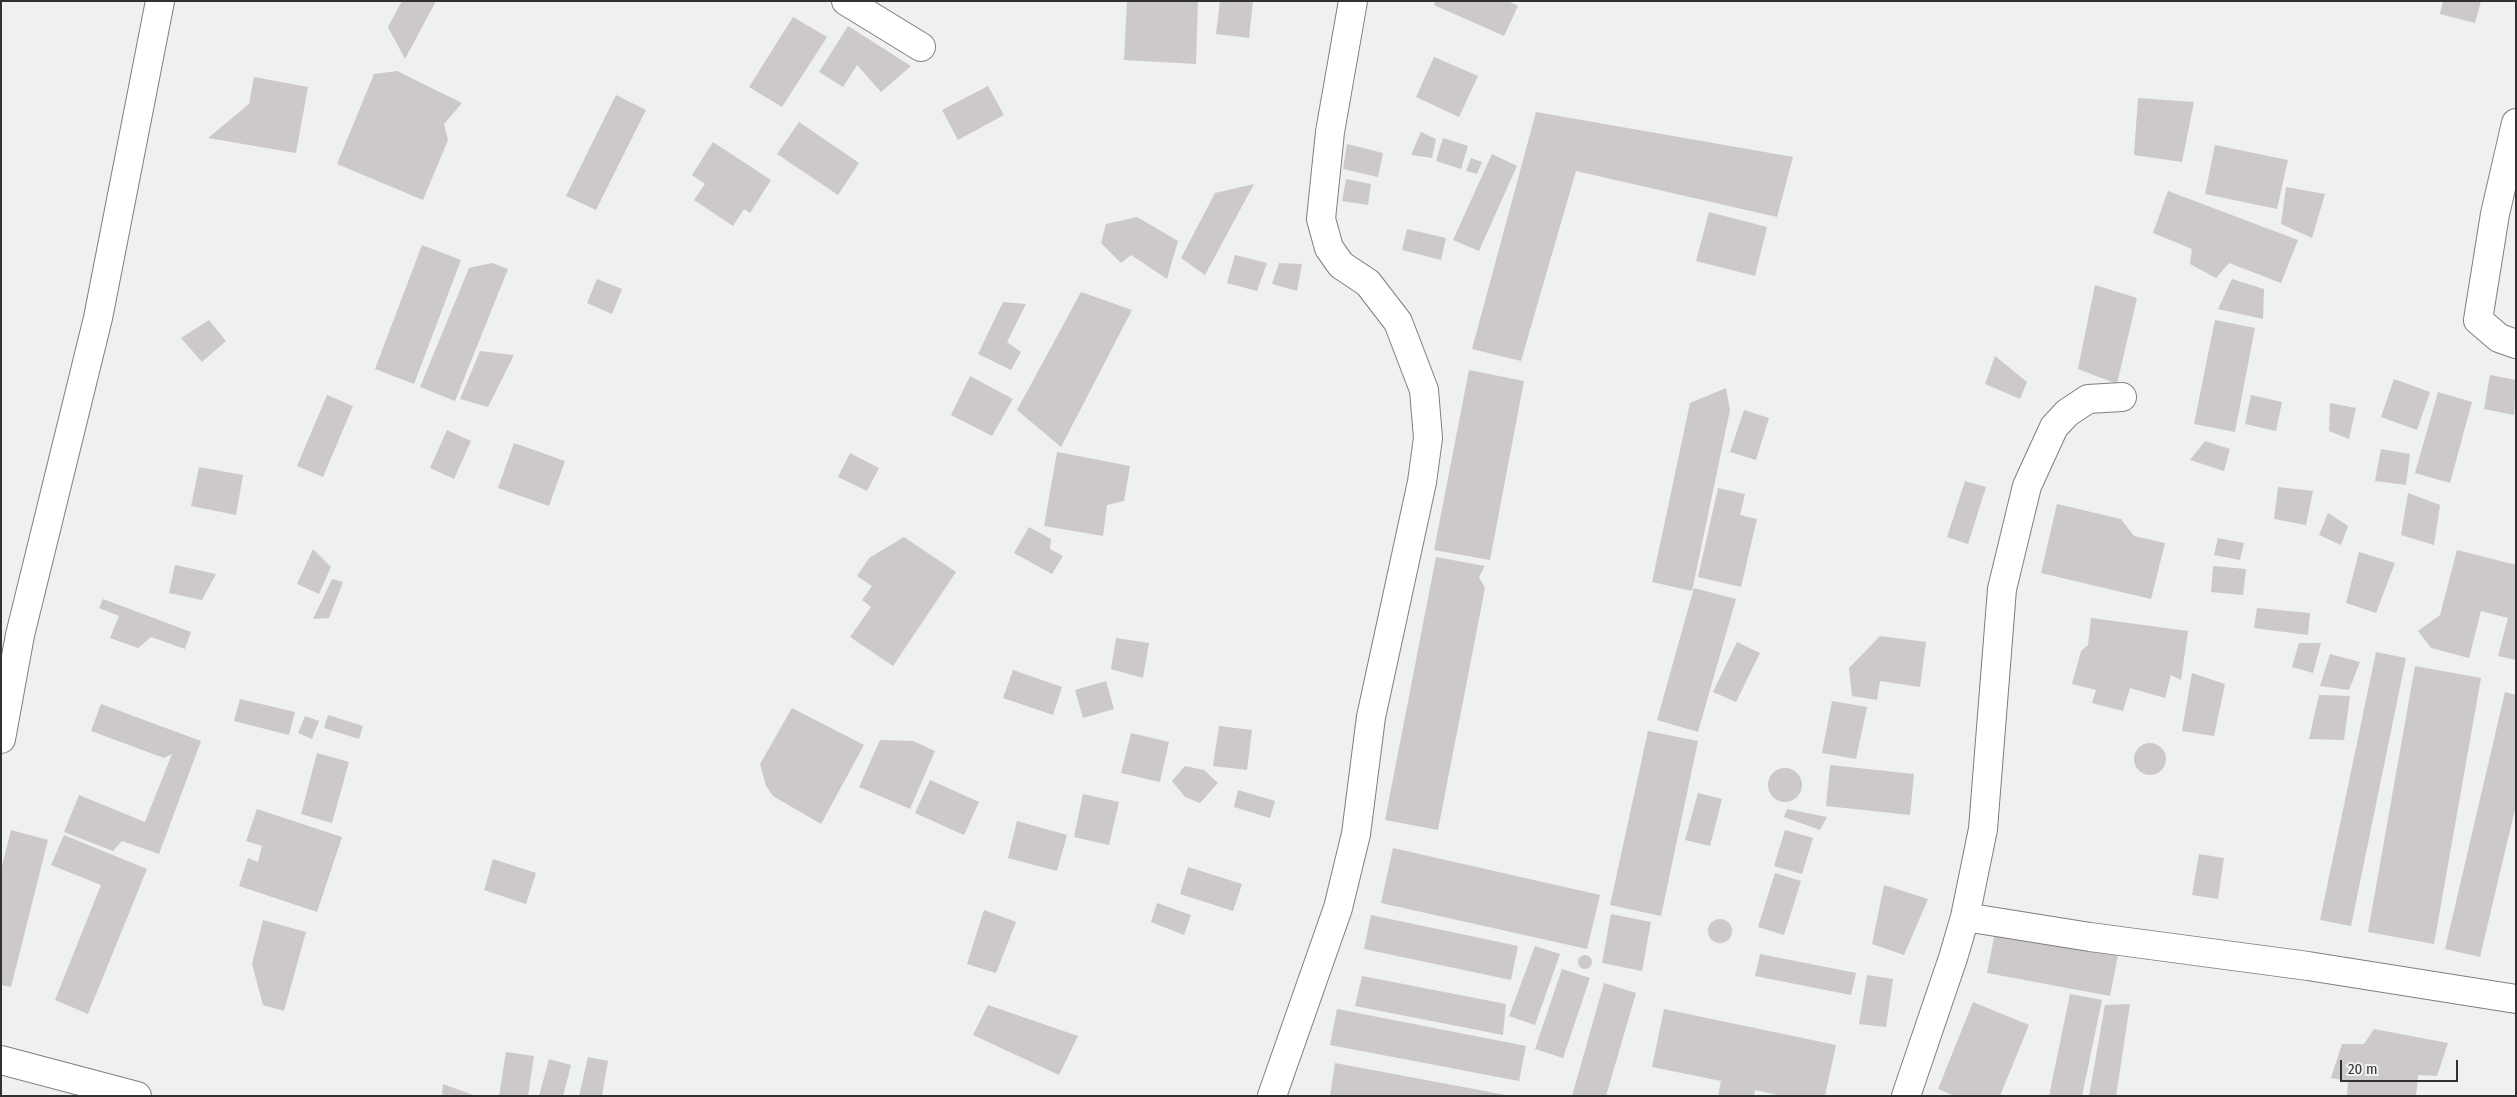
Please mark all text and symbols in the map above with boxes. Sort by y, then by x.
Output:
scale bar [2342,1050,2460,1082]
text: 20 m [2348,1060,2378,1078]

